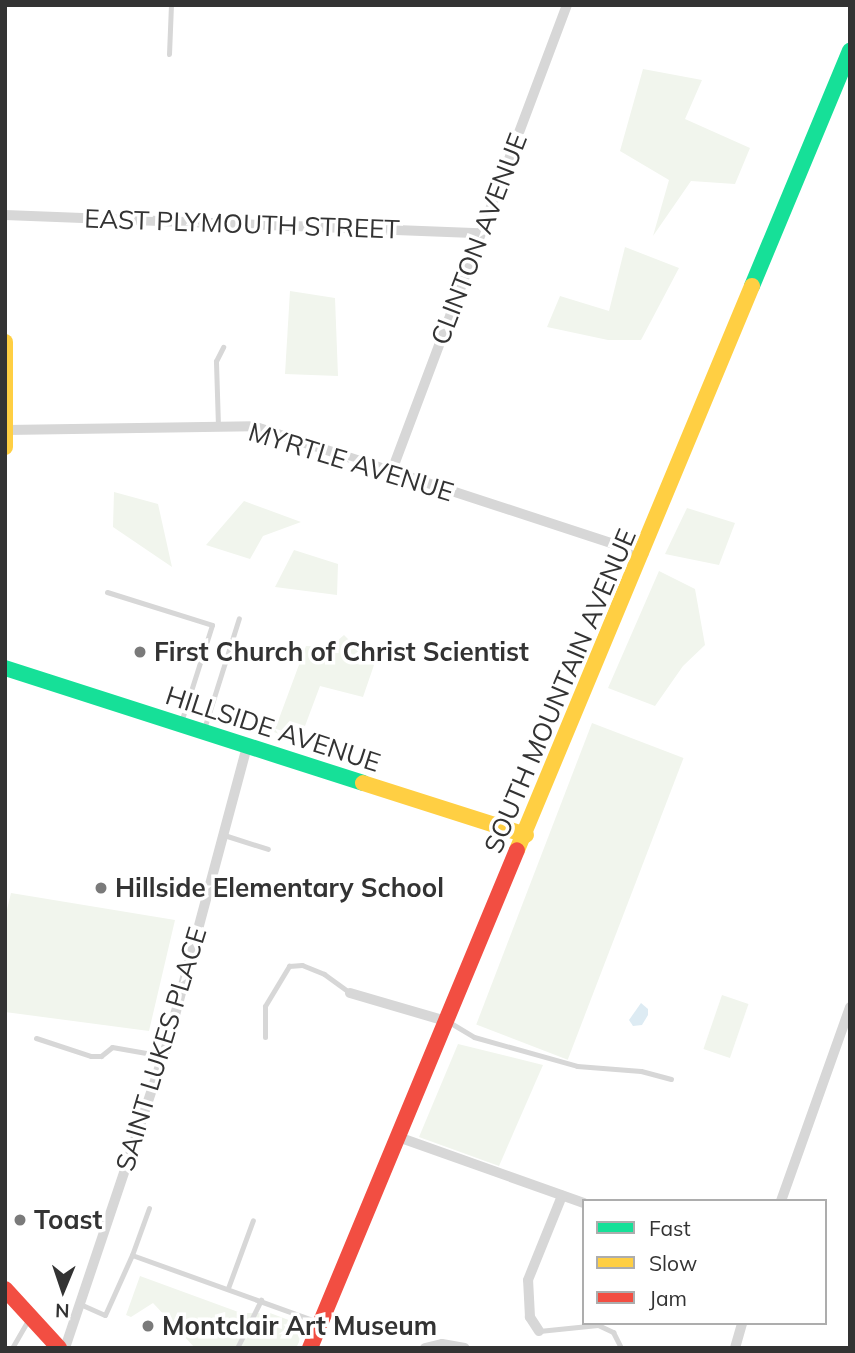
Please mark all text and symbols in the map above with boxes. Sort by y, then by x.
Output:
street label: CLINTON AVENUE [424,129,534,349]
street label: EAST PLYMOUTH STREET [84,203,400,245]
street label: MYRTLE AVENUE [245,416,457,508]
street label: SOUTH MOUNTAIN AVENUE [477,524,643,858]
place label: First Church of Christ Scientist [154,636,529,668]
marker: First Church of Christ Scientist [132,644,148,660]
street label: HILLSIDE AVENUE [162,680,384,778]
place label: Hillside Elementary School [115,872,444,904]
marker: Hillside Elementary School [93,880,109,896]
street label: SAINT LUKES PLACE [109,923,213,1175]
legend [582,1199,827,1325]
place label: Toast [34,1204,102,1236]
marker: Toast [12,1212,28,1228]
text: Fast [649,1215,691,1241]
text: Slow [649,1250,697,1276]
north arrow [28,1255,98,1325]
text: Jam [649,1285,687,1311]
text: N [55,1299,70,1323]
place label: Montclair Art Museum [162,1310,437,1342]
marker: Montclair Art Museum [140,1318,156,1334]

